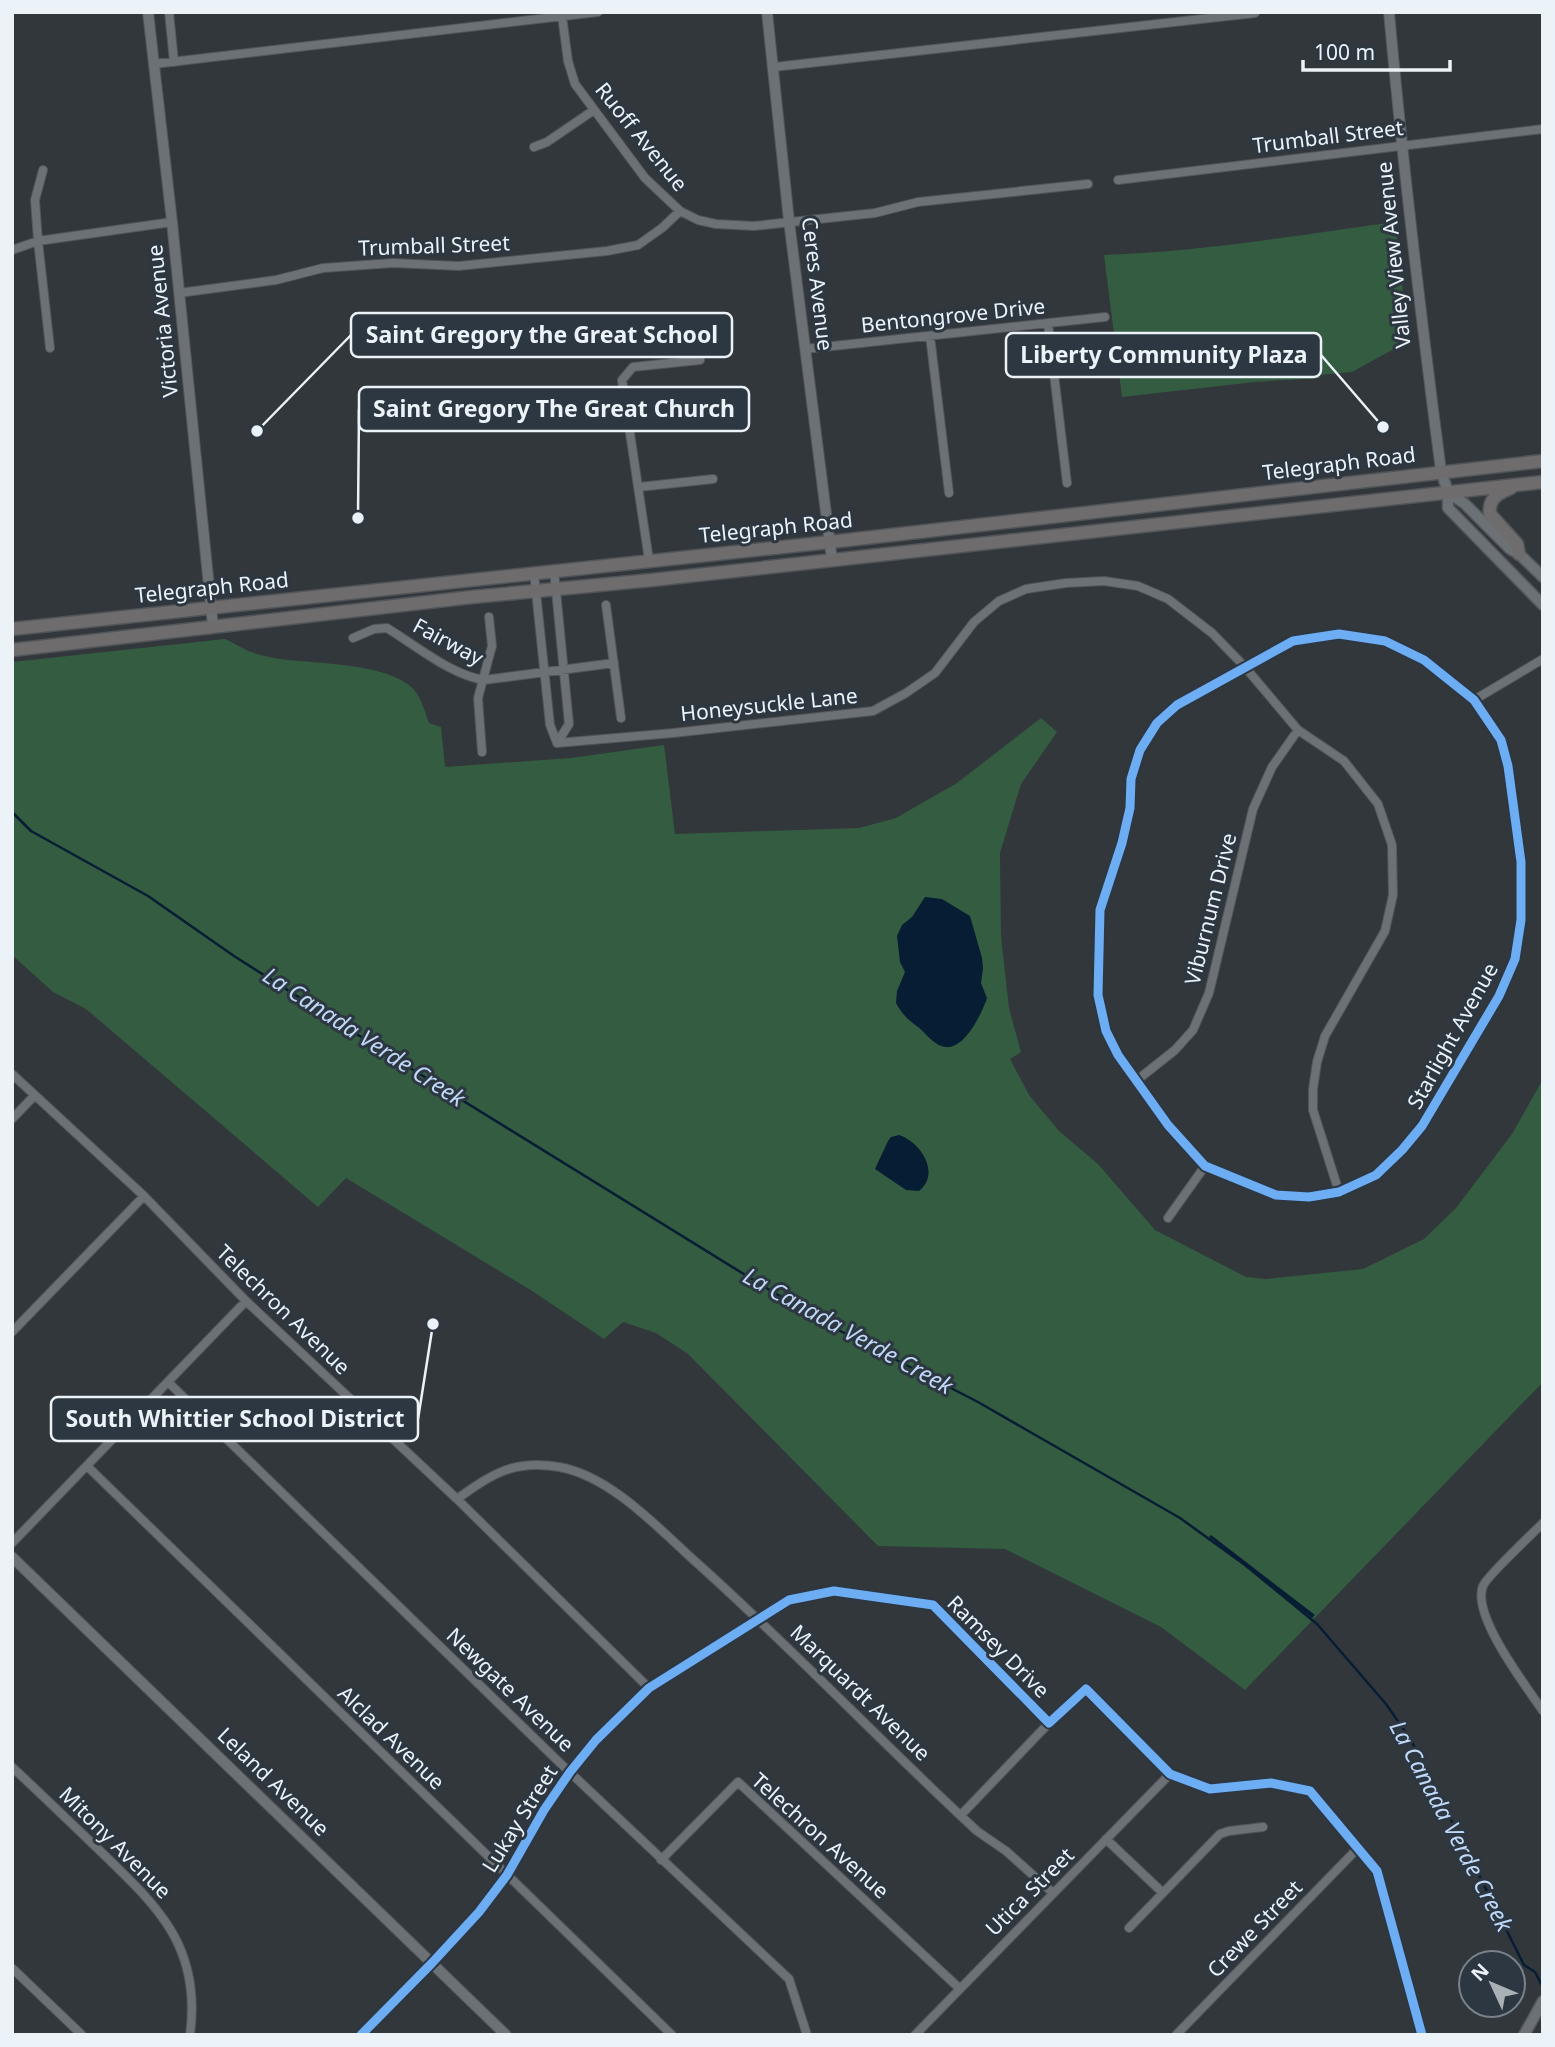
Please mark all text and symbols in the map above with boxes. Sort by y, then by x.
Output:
scale bar [1303,28,1450,72]
text: 100 m [1314,38,1375,66]
street label: Ruoff Avenue [589,76,694,197]
street label: Trumball Street [1251,113,1405,159]
street label: Valley View Avenue [1369,160,1417,350]
street label: Ceres Avenue [796,215,840,352]
street label: Trumball Street [358,228,511,262]
street label: Victoria Avenue [140,243,184,399]
street label: Bentongrove Drive [859,291,1046,339]
callout: Saint Gregory the Great School [351,313,732,357]
text: Saint Gregory the Great School [366,318,718,350]
callout: Liberty Community Plaza [1006,333,1321,377]
text: Liberty Community Plaza [1020,338,1308,370]
callout: Saint Gregory The Great Church [359,387,749,431]
text: Saint Gregory The Great Church [373,392,735,424]
street label: Telegraph Road [1261,440,1417,486]
street label: Telegraph Road [698,505,854,549]
street label: Telegraph Road [134,565,290,609]
street label: Fairway [408,611,489,671]
street label: Honeysuckle Lane [679,681,859,727]
street label: Viburnum Drive [1178,830,1242,988]
street label: Starlight Avenue [1400,957,1504,1114]
water label: La Canada Verde Creek [257,959,473,1114]
street label: Telechron Avenue [211,1238,357,1380]
water label: La Canada Verde Creek [738,1259,960,1402]
callout: South Whittier School District [51,1397,418,1441]
text: South Whittier School District [65,1402,405,1434]
street label: Ramsey Drive [941,1589,1056,1704]
street label: Marquardt Avenue [785,1618,937,1767]
street label: Newgate Avenue [441,1621,581,1757]
street label: Alclad Avenue [332,1679,451,1795]
water label: La Canada Verde Creek [1383,1714,1522,1938]
street label: Leland Avenue [212,1721,336,1842]
street label: Lukay Street [475,1759,564,1878]
street label: Telechron Avenue [746,1766,895,1904]
street label: Mitony Avenue [54,1780,178,1904]
street label: Utica Street [979,1841,1080,1942]
street label: Crewe Street [1201,1873,1308,1983]
north arrow [1457,1949,1527,2019]
text: N [1465,1958,1494,1987]

